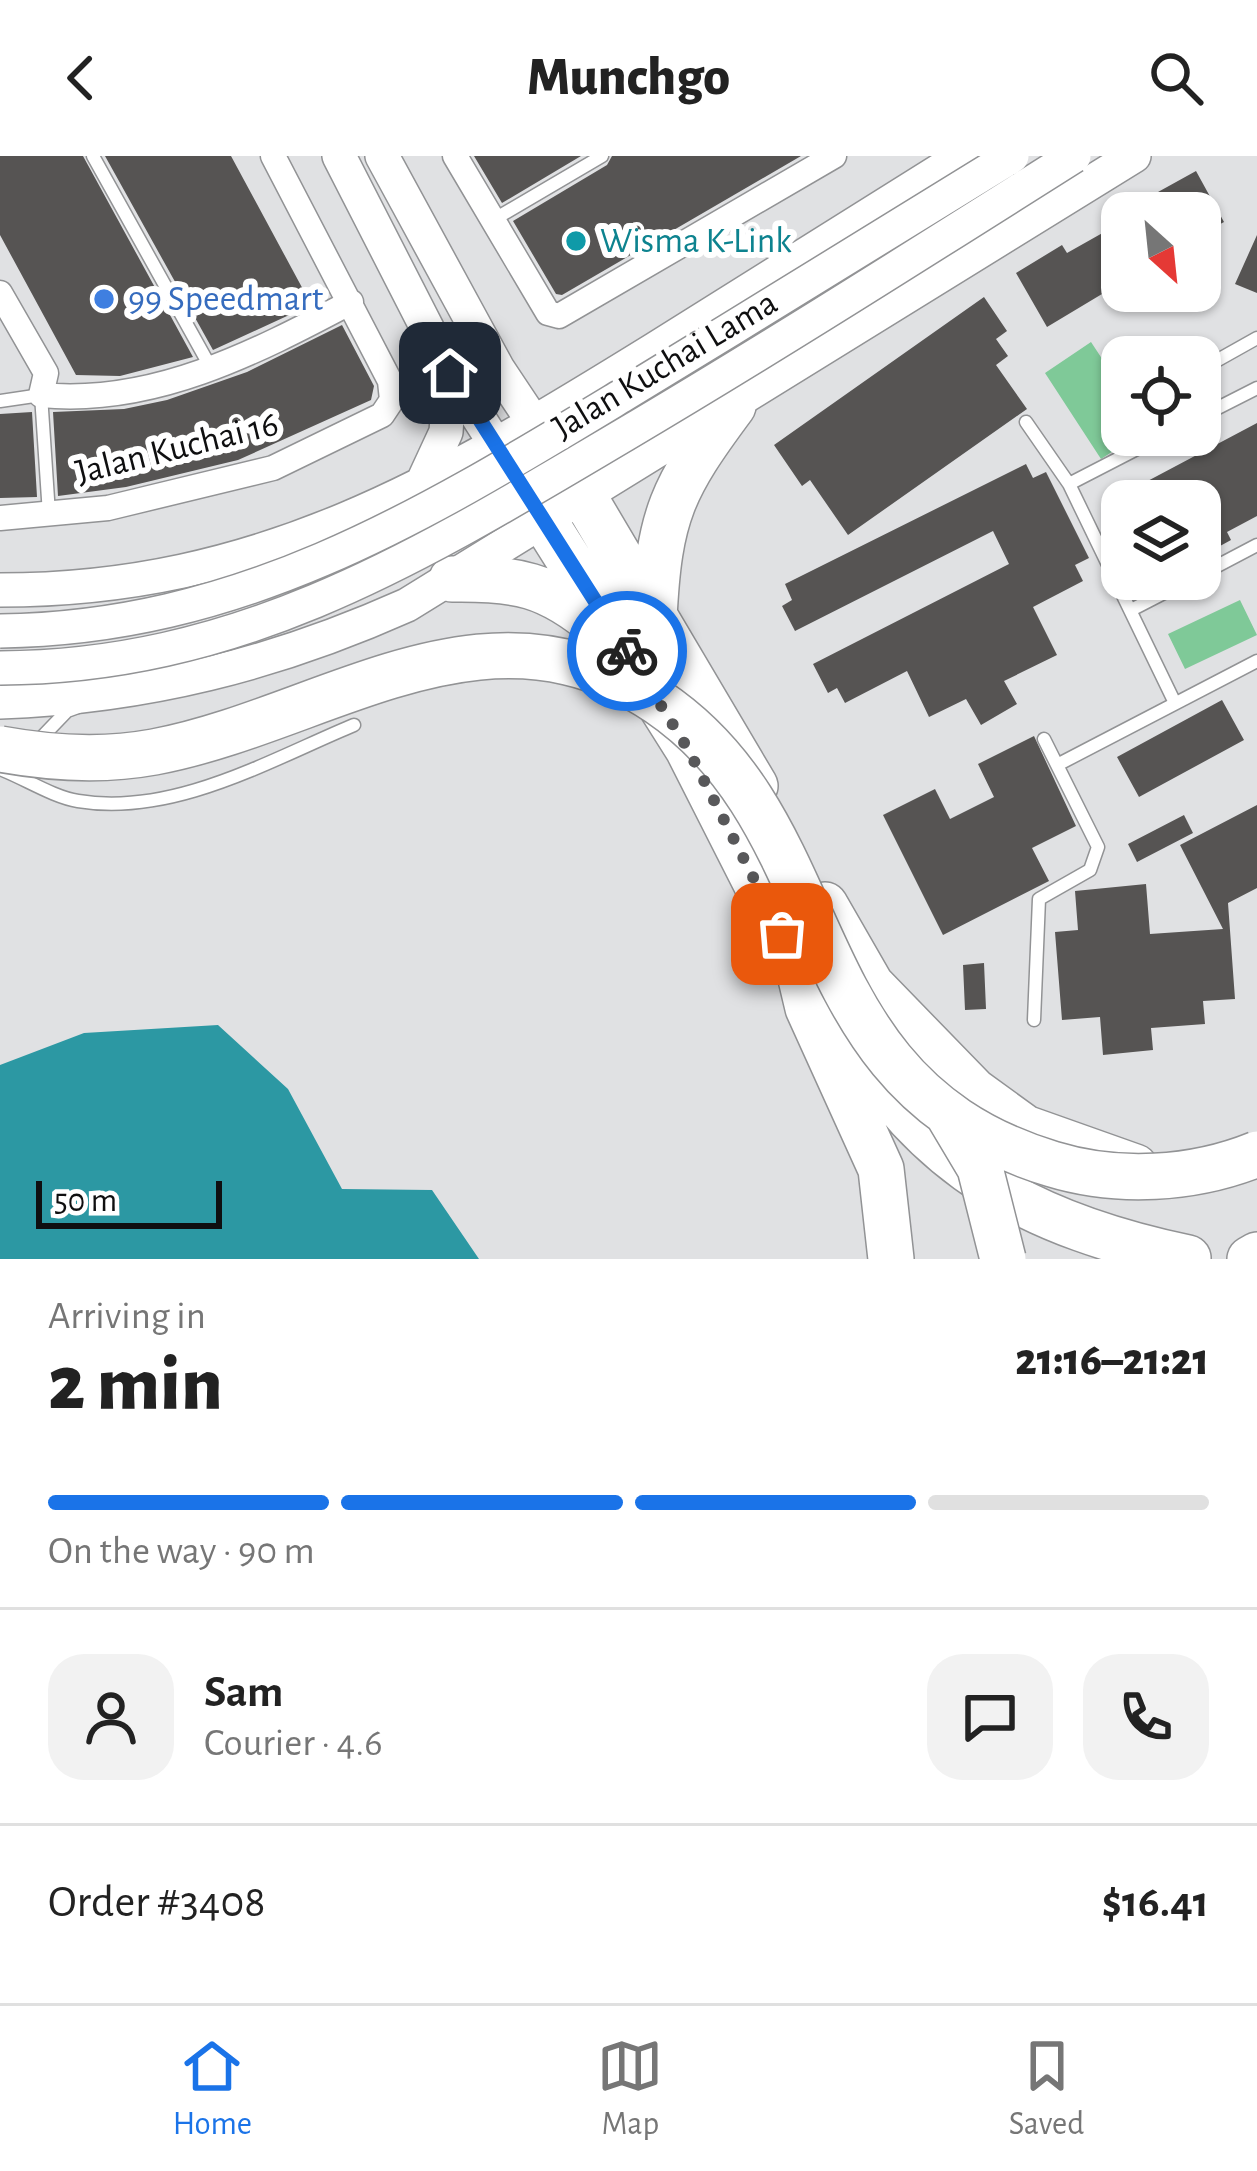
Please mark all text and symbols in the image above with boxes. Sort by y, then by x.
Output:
icon: back [48,45,114,111]
icon: search [1143,45,1209,111]
text: Munchgo [527,51,730,105]
north arrow [1101,192,1221,312]
map controls [1101,192,1221,600]
place label: Wisma K-Link [600,223,792,259]
marker: Wisma K-Link [563,228,589,254]
place label: 99 Speedmart [128,281,324,317]
street label: Jalan Kuchai Lama [547,284,783,446]
marker: 99 Speedmart [91,286,117,312]
pin [399,322,501,424]
button: locate [1101,336,1221,456]
icon: home [417,340,483,406]
street label: Jalan Kuchai 16 [72,405,282,491]
button: layers [1101,480,1221,600]
courier [567,591,687,711]
icon: bike [594,618,660,684]
pin [731,883,833,985]
icon: bag [749,901,815,967]
scale bar [36,1175,222,1228]
text: 50 m [54,1185,117,1218]
text: Arriving in [48,1297,206,1336]
text: 21:16–21:21 [1015,1338,1209,1383]
text: 2 min [48,1346,223,1424]
text: On the way · 90 m [48,1532,315,1571]
button: person [48,1654,174,1780]
button: chat [927,1654,1053,1780]
button: phone [1083,1654,1209,1780]
text: Sam [204,1670,283,1715]
text: Courier · 4.6 [204,1724,383,1763]
text: Order #3408 [48,1880,266,1925]
text: $16.41 [1102,1880,1209,1925]
tab: Home [173,2033,252,2145]
tab: Map [597,2033,663,2145]
tab: Saved [1009,2033,1084,2145]

